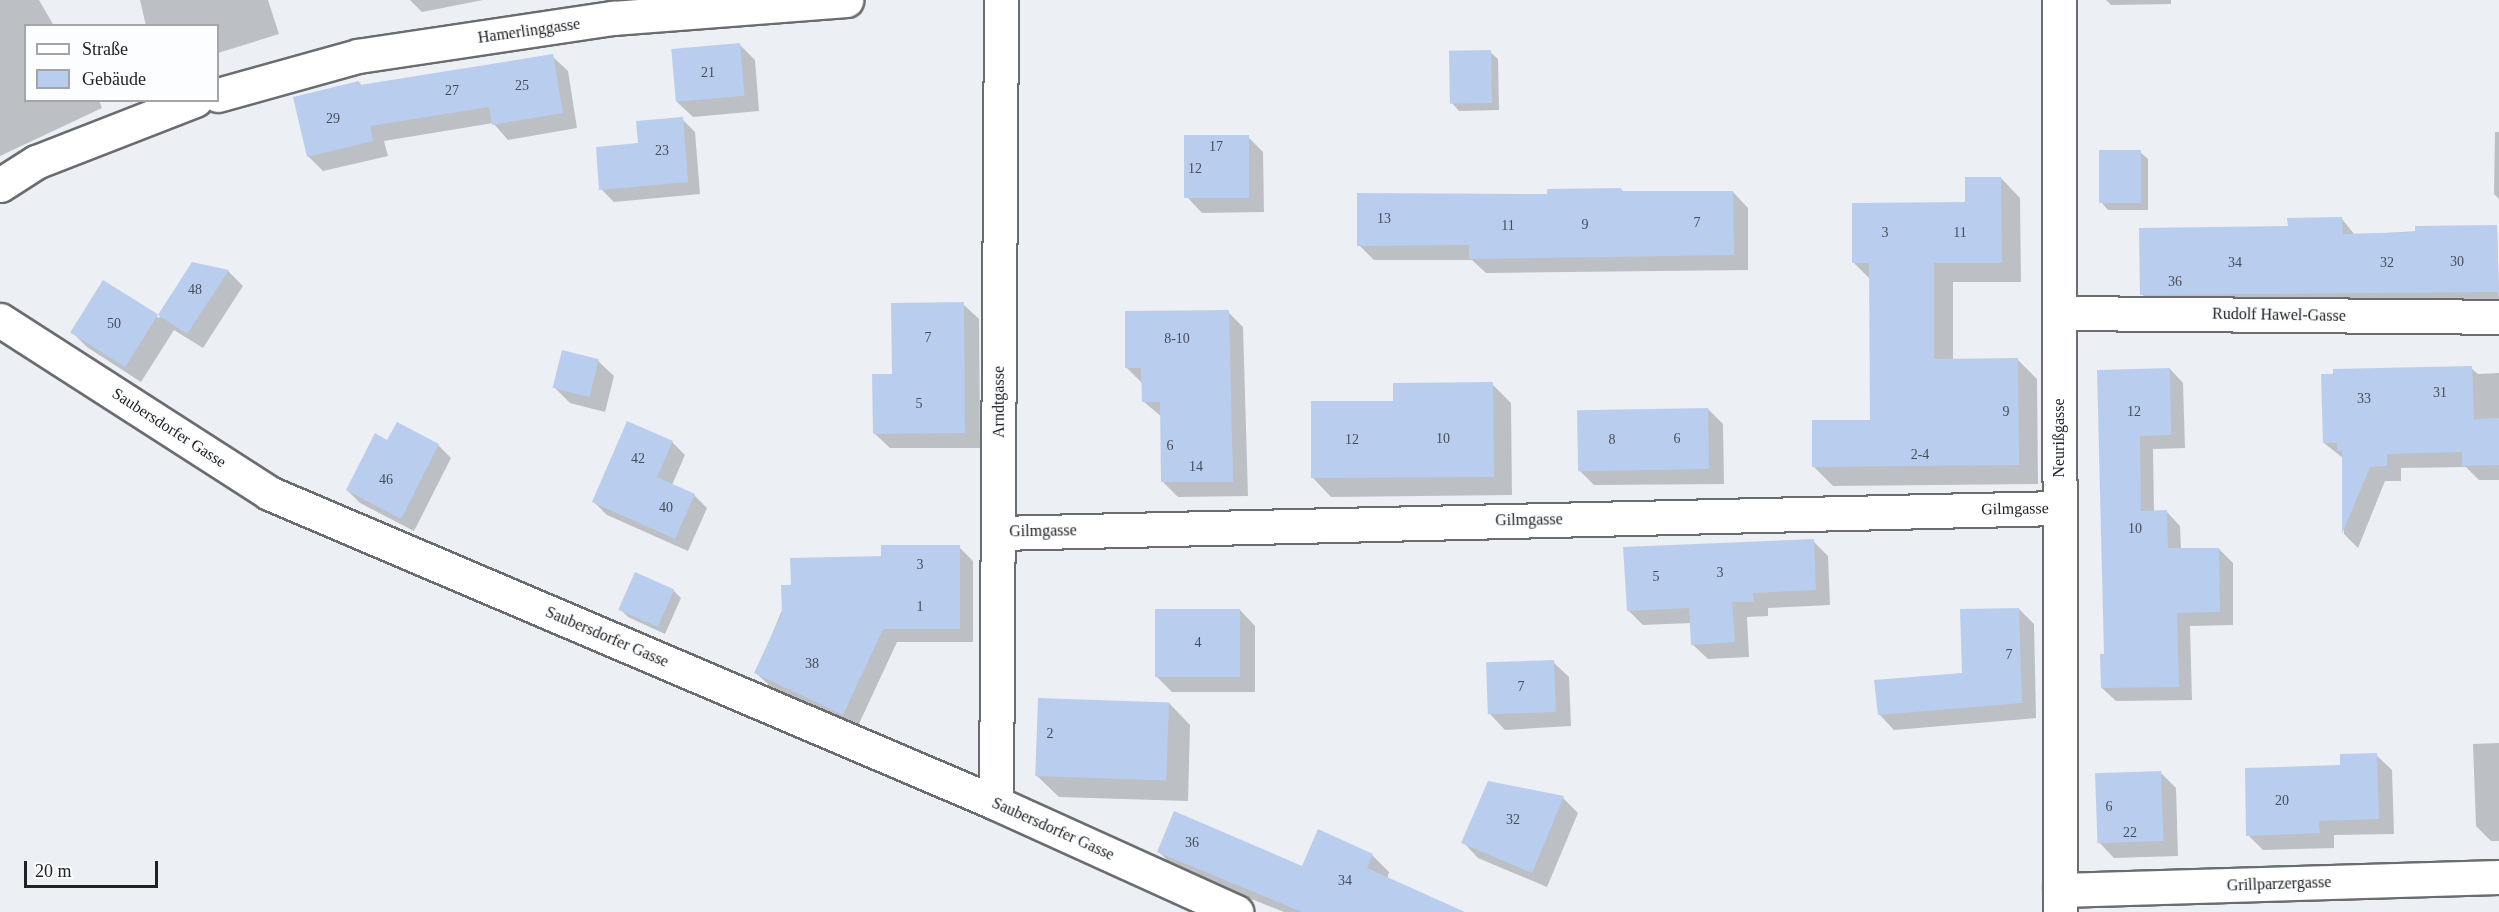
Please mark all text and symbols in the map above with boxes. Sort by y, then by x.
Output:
street label: Hamerlinggasse [477,14,581,48]
legend [24,24,219,102]
text: Straße [82,39,128,59]
house number: 21 [701,65,715,81]
text: Gebäude [82,69,146,89]
house number: 25 [515,78,529,94]
house number: 27 [445,83,459,99]
house number: 29 [326,111,340,127]
house number: 17 [1209,139,1223,155]
house number: 23 [655,143,669,159]
house number: 12 [1188,161,1202,177]
house number: 13 [1377,211,1391,227]
house number: 7 [1694,215,1700,231]
house number: 9 [1582,217,1588,233]
house number: 11 [1501,218,1515,234]
house number: 3 [1882,225,1888,241]
house number: 11 [1953,225,1967,241]
house number: 30 [2450,254,2464,270]
house number: 34 [2228,255,2242,271]
house number: 32 [2380,255,2394,271]
house number: 36 [2168,274,2182,290]
house number: 48 [188,282,202,298]
street label: Rudolf Hawel-Gasse [2212,304,2346,326]
house number: 50 [107,316,121,332]
house number: 7 [924,330,932,346]
house number: 8-10 [1164,331,1190,347]
street label: Arndtgasse [989,366,1009,438]
street label: Saubersdorfer Gasse [108,384,230,472]
house number: 31 [2433,385,2447,401]
house number: 33 [2357,391,2371,407]
house number: 5 [915,396,922,412]
street label: Neurißgasse [2049,398,2069,478]
house number: 9 [2002,404,2009,420]
house number: 12 [2127,404,2141,420]
house number: 10 [1436,431,1450,447]
house number: 6 [1674,431,1680,447]
house number: 12 [1345,432,1359,448]
house number: 8 [1609,432,1616,448]
house number: 6 [1166,438,1174,454]
house number: 2-4 [1911,447,1929,463]
house number: 42 [631,451,645,467]
house number: 14 [1189,459,1203,475]
house number: 46 [379,472,393,488]
street label: Gilmgasse [1981,499,2049,519]
house number: 40 [659,500,673,516]
street label: Gilmgasse [1495,510,1563,530]
street label: Gilmgasse [1009,521,1077,541]
house number: 10 [2128,521,2142,537]
house number: 3 [916,557,924,573]
house number: 3 [1717,565,1724,581]
house number: 5 [1652,569,1660,585]
house number: 1 [916,599,924,615]
street label: Saubersdorfer Gasse [543,602,671,672]
house number: 4 [1194,635,1202,651]
house number: 7 [2006,647,2012,663]
house number: 38 [805,656,819,672]
house number: 7 [1518,679,1524,695]
house number: 2 [1046,726,1054,742]
street label: Saubersdorfer Gasse [989,793,1117,865]
house number: 20 [2275,793,2289,809]
house number: 6 [2106,799,2112,815]
house number: 32 [1506,812,1520,828]
house number: 22 [2123,825,2137,841]
house number: 36 [1185,835,1199,851]
scale bar [27,849,160,887]
text: 20 m [35,861,72,881]
house number: 34 [1338,873,1352,889]
street label: Grillparzergasse [2226,873,2332,895]

